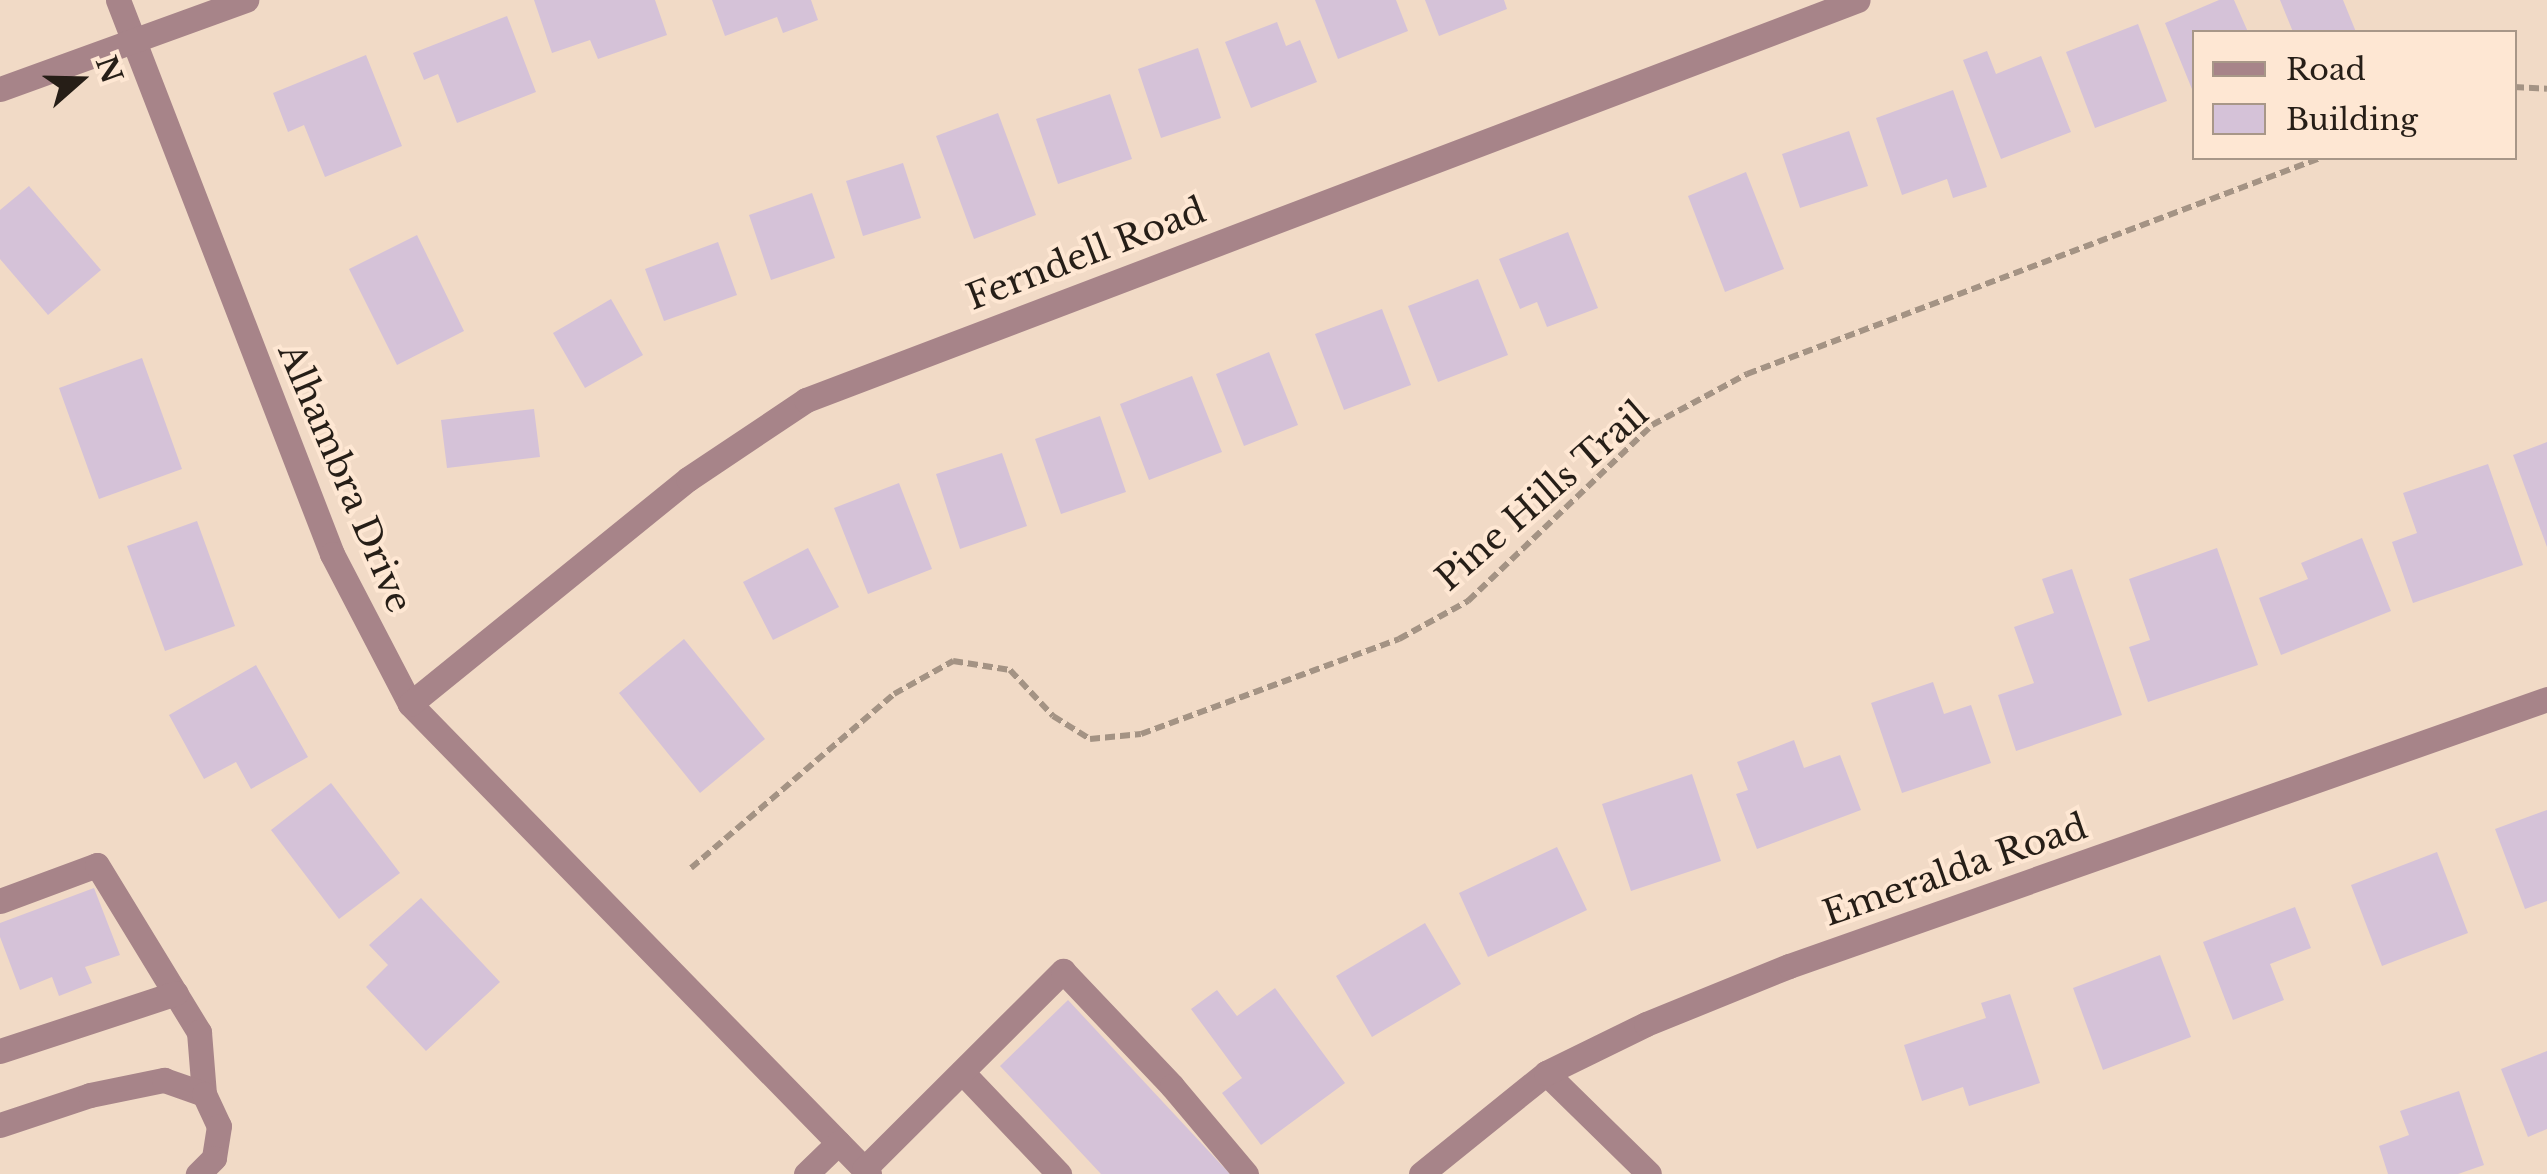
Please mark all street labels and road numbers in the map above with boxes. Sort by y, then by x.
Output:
street label: Ferndell Road [961,189,1211,319]
street label: Alhambra Drive [269,337,421,619]
street label: Pine Hills Trail [1427,392,1657,600]
street label: Emeralda Road [1817,805,2093,935]

